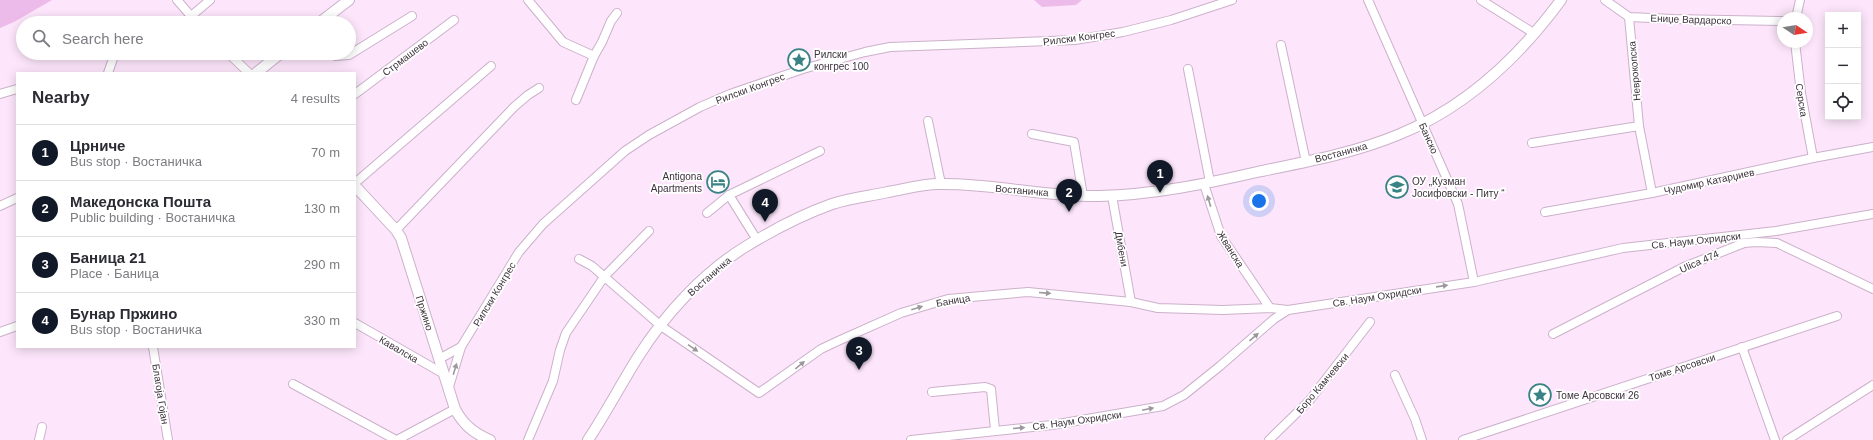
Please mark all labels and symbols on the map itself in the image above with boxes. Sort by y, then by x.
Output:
north arrow [1777,12,1813,48]
street label: Ениџе Вардарско [1650,13,1732,26]
street label: Рилски Конгрес [1042,28,1116,47]
street label: Стрмашево [380,36,431,78]
street label: Неврокопска [1626,40,1643,101]
place icon: Рилски конгрес 100 [786,47,812,73]
place label: Рилски конгрес 100 [814,49,869,72]
street label: Рилски Конгрес [714,71,786,106]
street label: Серска [1793,83,1810,118]
street label: Банско [1417,121,1440,156]
street label: Востаничка [1314,140,1369,165]
pin: 1 [1147,160,1173,193]
street label: Чудомир Катарџиев [1663,167,1755,196]
hotel icon: Antigona Apartments [705,169,731,195]
place label: Antigona Apartments [651,171,702,194]
school or university icon: ОУ „Кузман Јосифовски - Питу “ [1384,174,1410,200]
place label: ОУ „Кузман Јосифовски - Питу “ [1412,176,1505,199]
pin: 2 [1056,179,1082,212]
street label: Востаничка [995,183,1050,198]
pin: 4 [752,189,778,222]
your location [1249,191,1269,211]
one-way arrow [1206,195,1212,207]
street label: Жванска [1215,229,1246,270]
street label: Дмбени [1113,230,1130,268]
street label: Св. Наум Охридски [1651,230,1741,251]
street label: Ulica 474 [1678,248,1721,275]
street label: Востаничка [685,254,734,298]
street label: Рилски Конгрес [471,260,518,328]
one-way arrow [1436,283,1449,289]
street label: Св. Наум Охридски [1332,284,1422,309]
one-way arrow [1039,290,1051,296]
street label: Баница [935,292,971,309]
street label: Пржино [414,294,435,332]
one-way arrow [911,305,923,311]
one-way arrow [1248,332,1259,341]
street label: Кавалска [377,334,421,365]
pin: 3 [846,337,872,370]
one-way arrow [687,344,699,351]
street label: Боро Камчевски [1294,351,1351,416]
street label: Томе Арсовски [1648,352,1717,383]
one-way arrow [795,360,806,369]
one-way arrow [452,362,458,374]
street label: Благоја Гојан [150,363,171,425]
place icon: Томе Арсовски 26 [1527,382,1553,408]
place label: Томе Арсовски 26 [1556,390,1640,401]
one-way arrow [1142,406,1154,412]
street label: Св. Наум Охридски [1032,409,1122,432]
one-way arrow [1013,424,1025,431]

